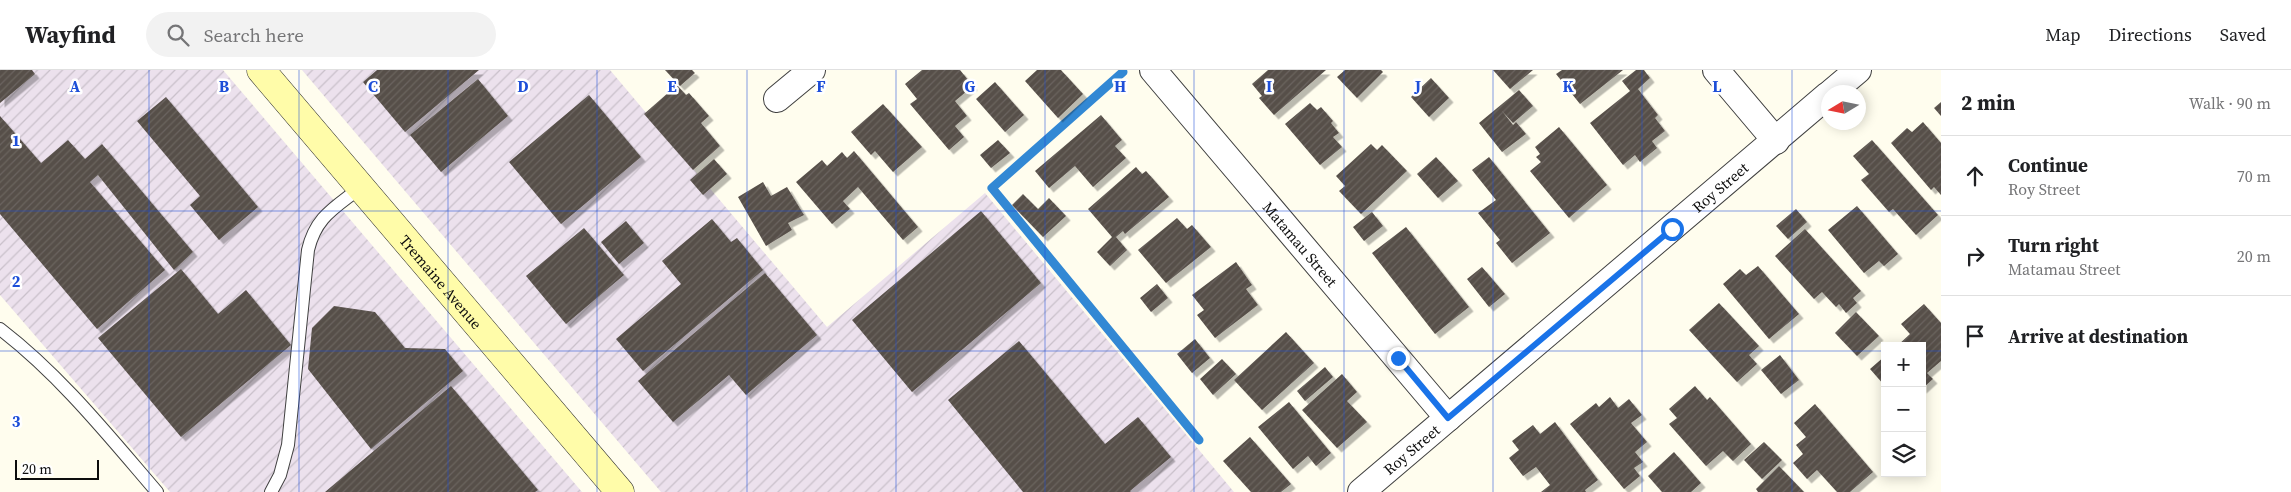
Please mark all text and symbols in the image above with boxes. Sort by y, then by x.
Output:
search box [146,12,496,57]
text: Wayfind [25,18,116,51]
icon: search [164,21,192,49]
text: Search here [204,22,304,48]
text: Map [2045,22,2081,47]
text: Directions [2109,22,2192,47]
text: Saved [2220,22,2266,47]
text: A [70,75,81,97]
text: B [219,75,230,97]
text: C [368,75,378,97]
text: D [517,75,529,97]
text: E [667,75,677,97]
text: F [816,75,826,97]
text: G [965,75,976,97]
text: H [1114,75,1126,97]
text: I [1266,75,1272,97]
text: J [1414,75,1421,97]
text: K [1562,75,1574,97]
text: L [1712,75,1722,97]
north arrow [1821,85,1866,130]
text: 2 min [1961,88,2016,117]
text: Walk · 90 m [2189,92,2271,114]
text: 1 [12,129,20,151]
text: Continue [2008,152,2088,178]
street label: Roy Street [1687,157,1753,217]
icon: ahead [1961,162,1989,190]
text: 70 m [2237,165,2271,187]
text: Roy Street [2008,178,2080,200]
street label: Matamau Street [1258,197,1343,291]
route start [1661,218,1684,241]
street label: Tremaine Avenue [395,230,487,334]
text: Turn right [2008,232,2099,258]
icon: right [1961,242,1989,270]
text: 20 m [2237,245,2271,267]
text: Matamau Street [2008,258,2121,280]
text: 2 [12,270,21,292]
icon: arrive [1961,322,1989,350]
text: Arrive at destination [2008,323,2188,349]
map controls [1881,342,1926,477]
button: + [1881,342,1926,387]
route end [1387,347,1410,370]
button: − [1881,387,1926,432]
text: 3 [12,410,21,432]
street label: Roy Street [1379,419,1444,479]
button: layers [1881,432,1926,477]
scale bar [15,457,99,480]
text: 20 m [22,459,52,479]

